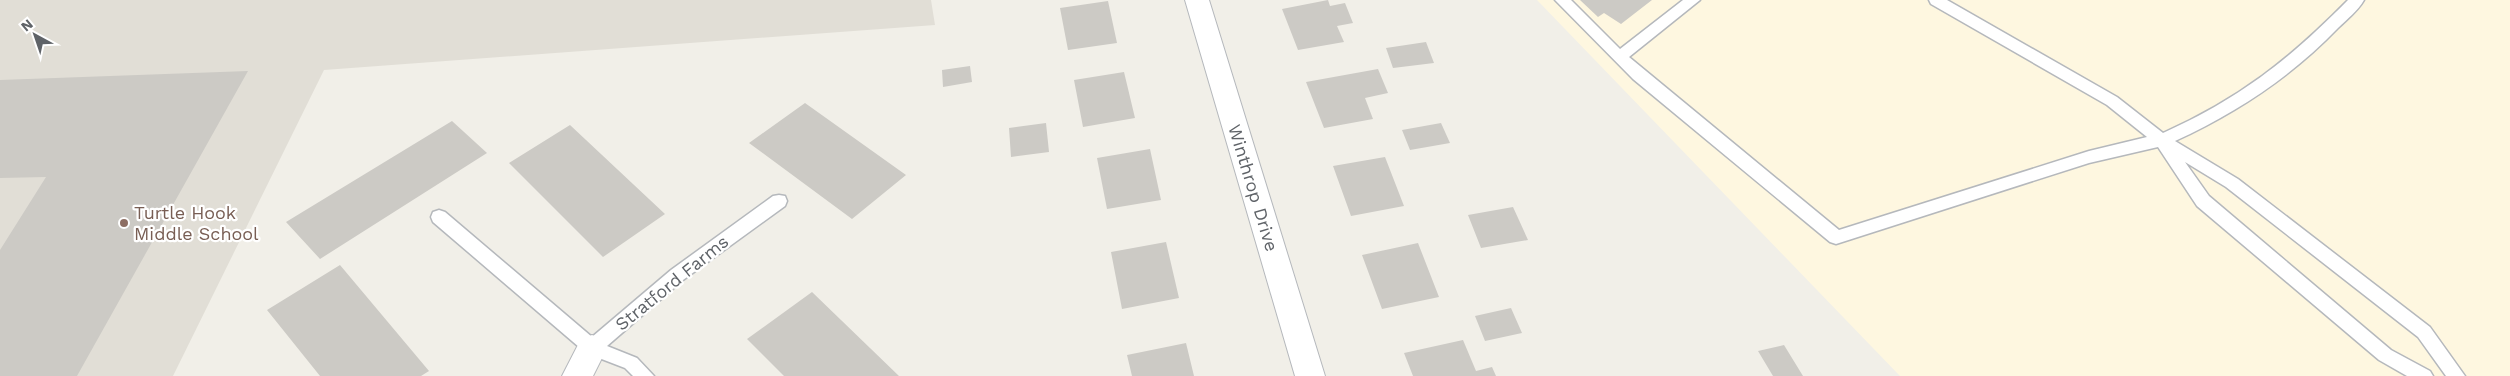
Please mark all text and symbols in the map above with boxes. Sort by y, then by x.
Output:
north arrow [10,10,60,60]
text: N [18,16,36,35]
street label: Winthrop Drive [1224,122,1283,254]
place label: Turtle Hook Middle School [134,202,259,244]
marker: Turtle Hook Middle School [118,217,130,229]
street label: Stratford Farms [611,231,733,335]

